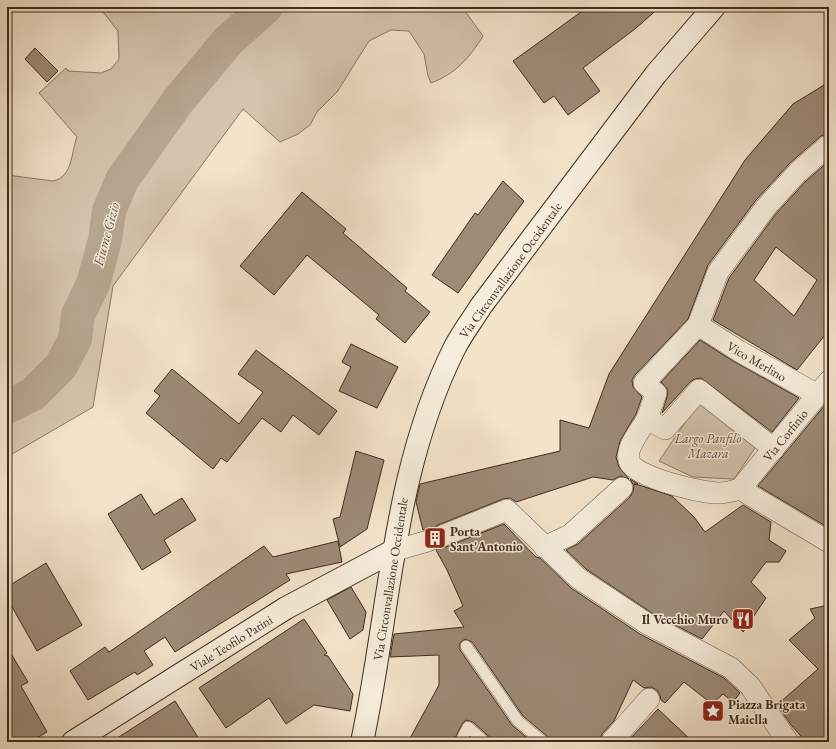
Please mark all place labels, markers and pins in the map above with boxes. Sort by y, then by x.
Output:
place label: Porta Sant'Antonio [450,523,523,555]
building icon: Porta Sant'Antonio [422,525,448,551]
restaurant icon: Il Vecchio Muro [730,606,756,632]
place label: Il Vecchio Muro [642,611,728,628]
place label: Piazza Brigata Maiella [728,696,806,728]
place icon: Piazza Brigata Maiella [700,698,726,724]

